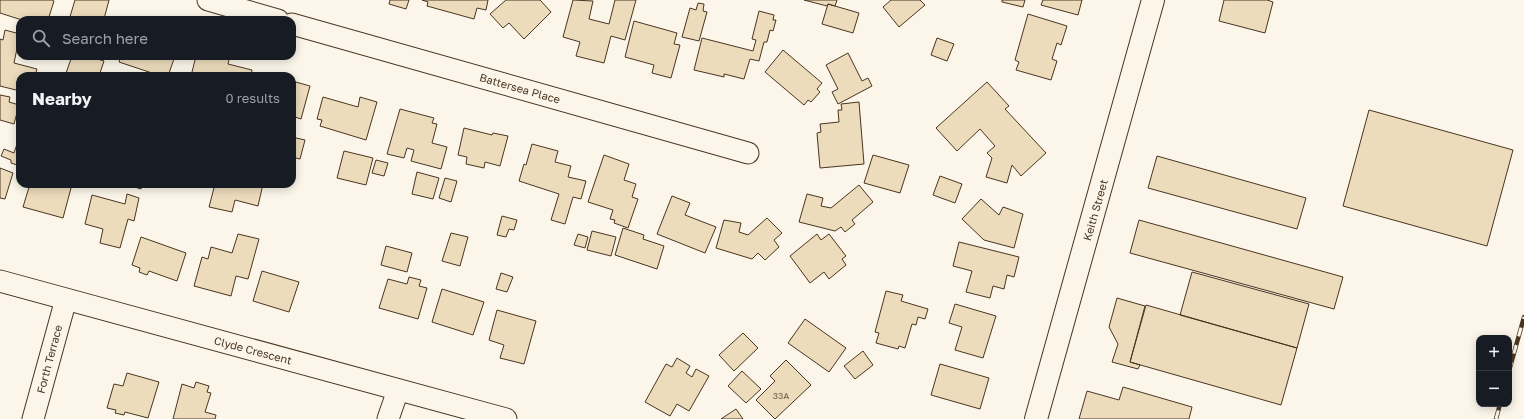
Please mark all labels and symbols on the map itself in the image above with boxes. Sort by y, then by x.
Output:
street label: Battersea Place [478,70,562,106]
street label: Keith Street [1080,178,1110,242]
street label: Forth Terrace [34,323,64,395]
street label: Clyde Crescent [213,333,293,367]
house number: 33A [773,390,789,401]

